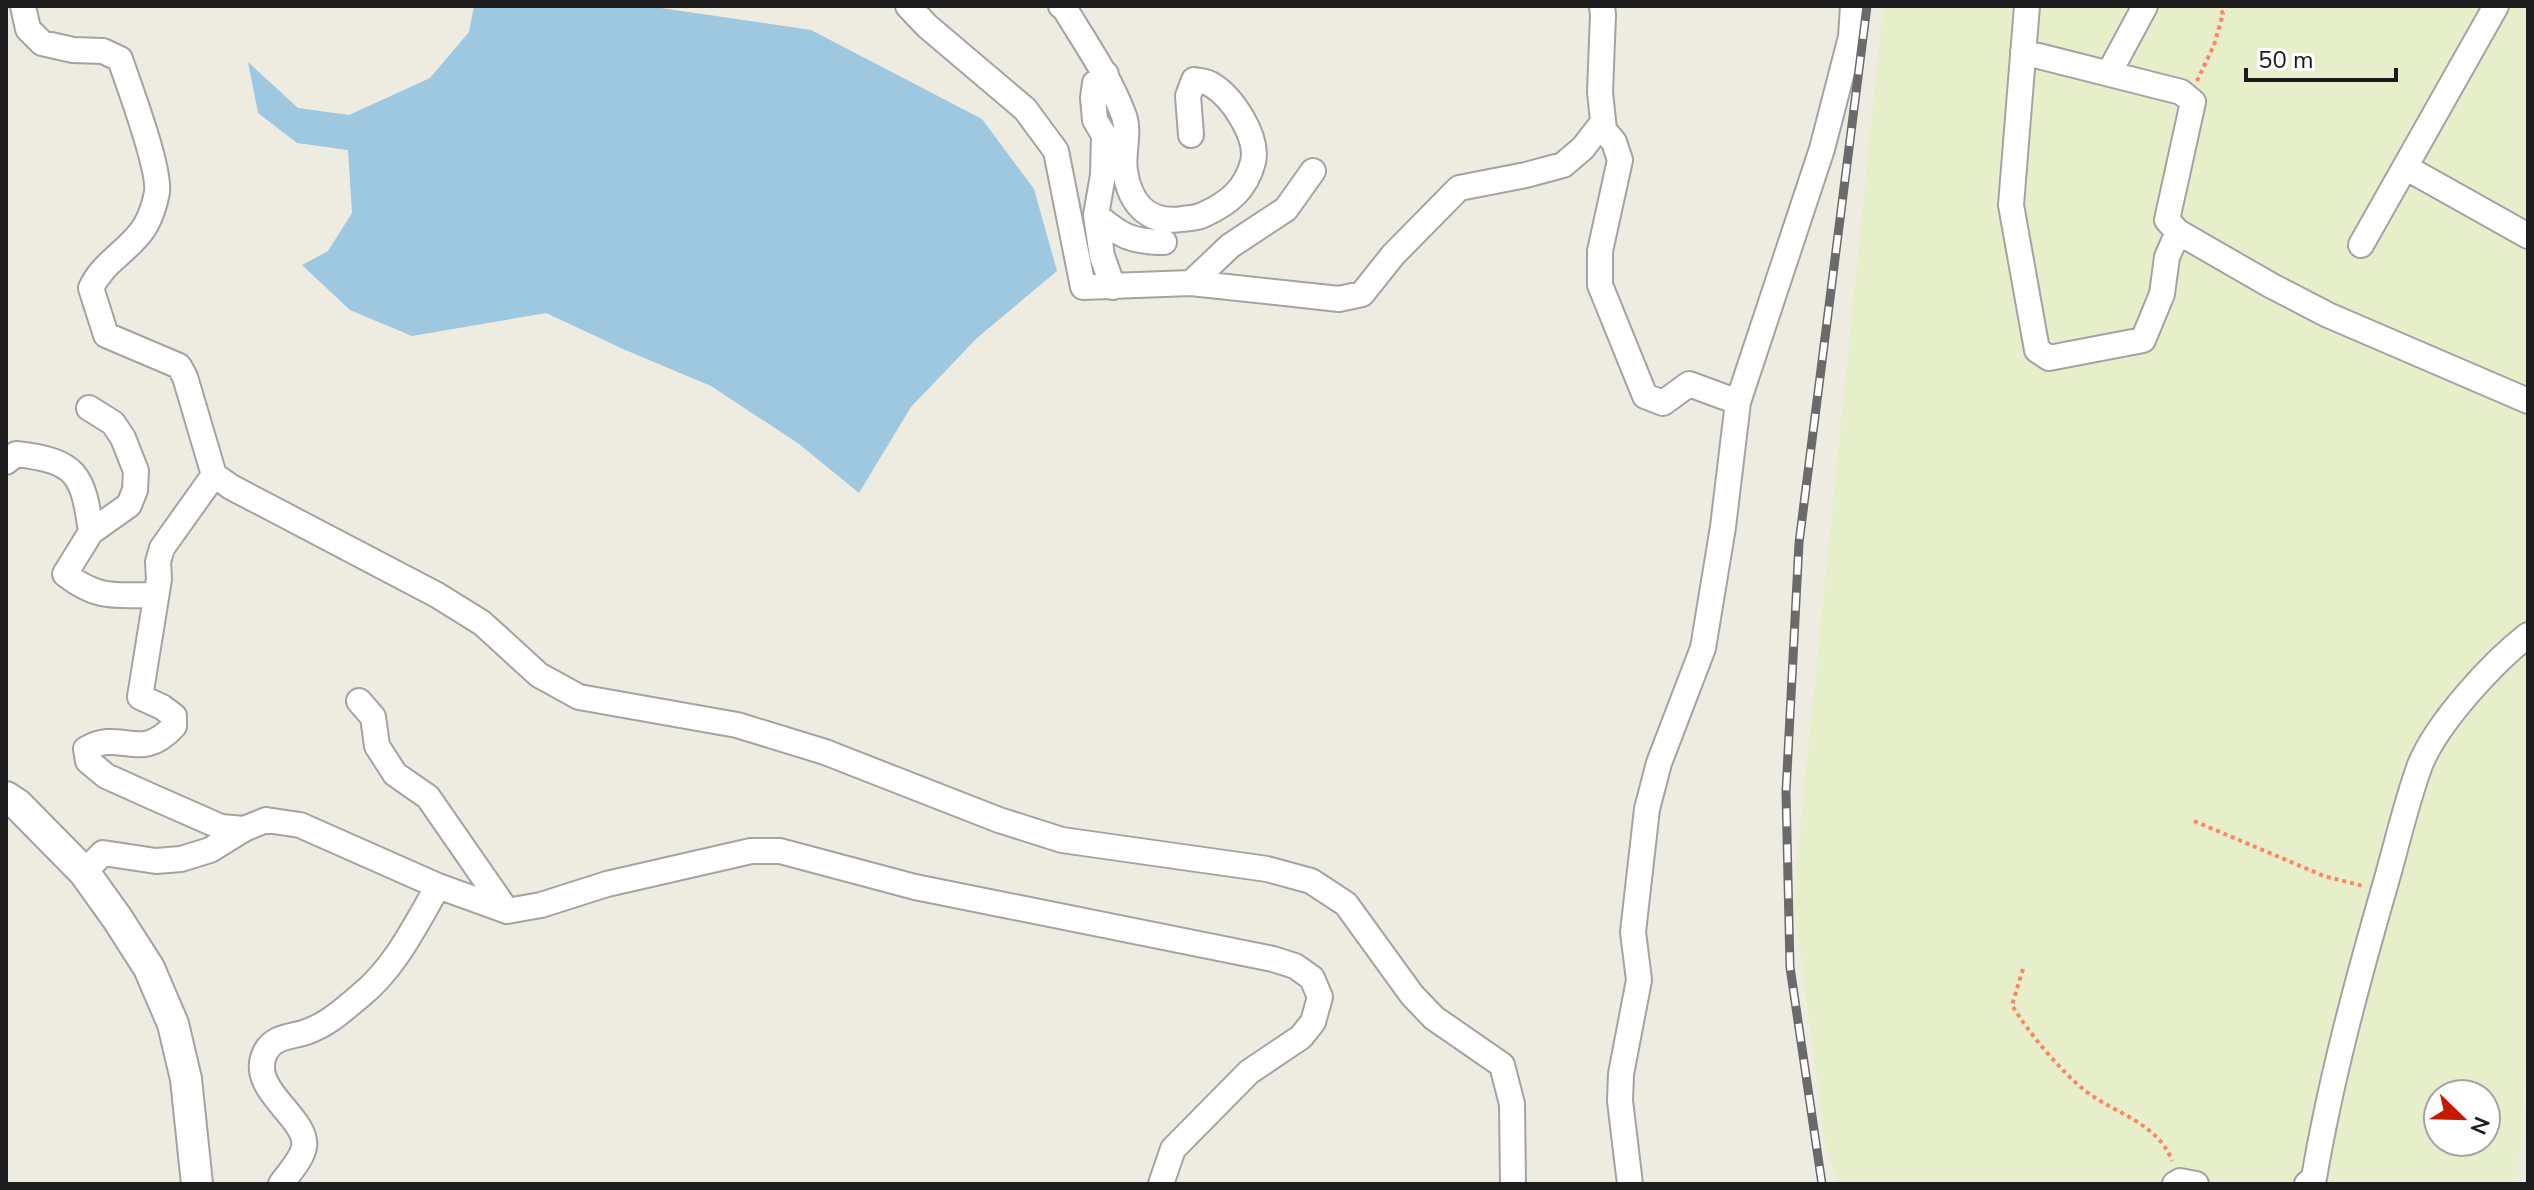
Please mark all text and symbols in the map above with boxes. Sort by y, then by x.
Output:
scale bar [2246,32,2396,82]
text: 50 m [2258,44,2314,76]
north arrow [2422,1078,2502,1158]
text: N [2462,1112,2497,1139]

